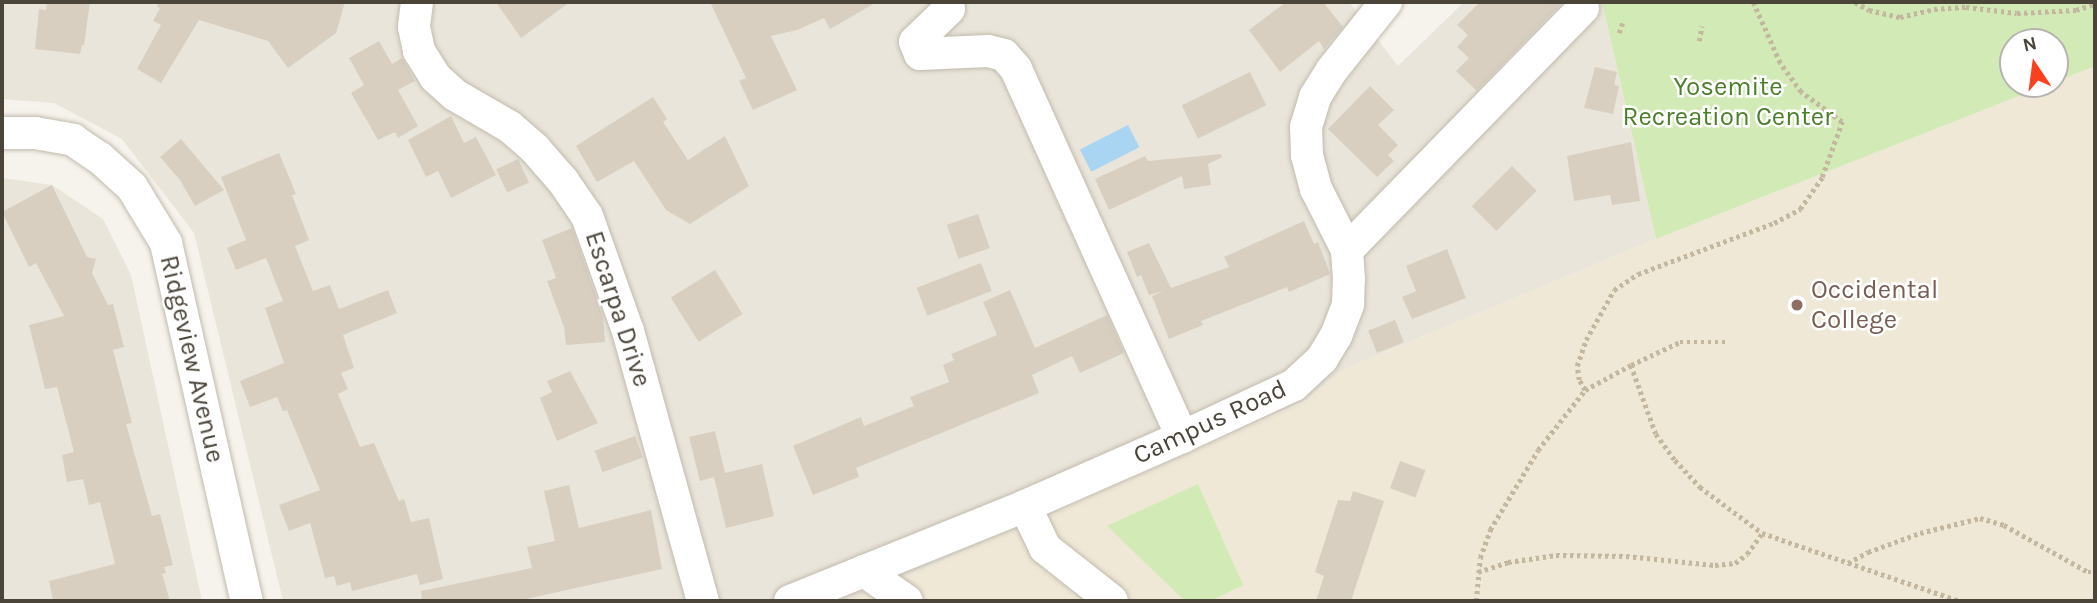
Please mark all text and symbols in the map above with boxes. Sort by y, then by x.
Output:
north arrow [1999,28,2069,98]
text: N [2021,32,2039,57]
park label: Yosemite Recreation Center [1623,71,1833,132]
street label: Escarpa Drive [578,227,658,391]
street label: Ridgeview Avenue [153,252,231,466]
place label: Occidental College [1811,274,1938,336]
marker: Occidental College [1789,297,1805,313]
street label: Campus Road [1129,373,1291,471]

